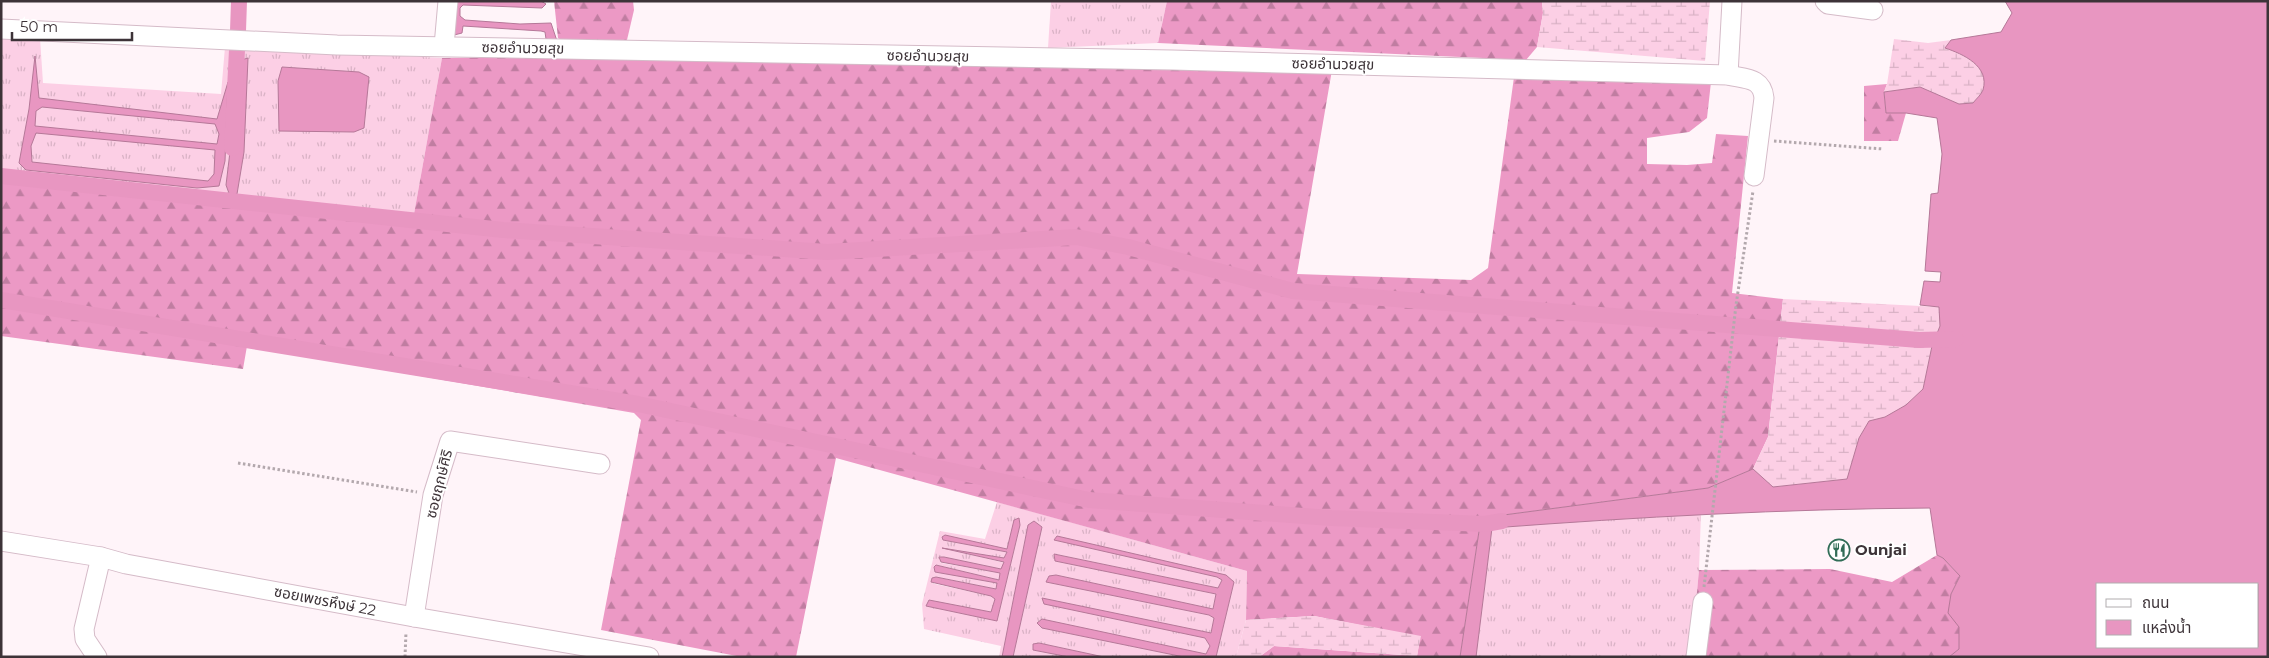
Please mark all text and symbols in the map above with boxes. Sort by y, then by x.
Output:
scale bar [12,10,132,42]
text: 50 m [20,17,58,36]
street label: ซอยอำนวยสุข [481,37,565,58]
street label: ซอยอำนวยสุข [886,45,970,66]
street label: ซอยอำนวยสุข [1291,53,1375,74]
street label: ซอยฤกษ์ศิริ [421,448,456,520]
restaurant icon: Ounjai [1827,538,1851,562]
place label: Ounjai [1855,540,1907,559]
street label: ซอยเพชรหึงษ์ 22 [273,581,378,620]
legend [2096,583,2259,648]
text: ถนน [2142,593,2169,612]
text: แหล่งน้ำ [2142,617,2191,637]

